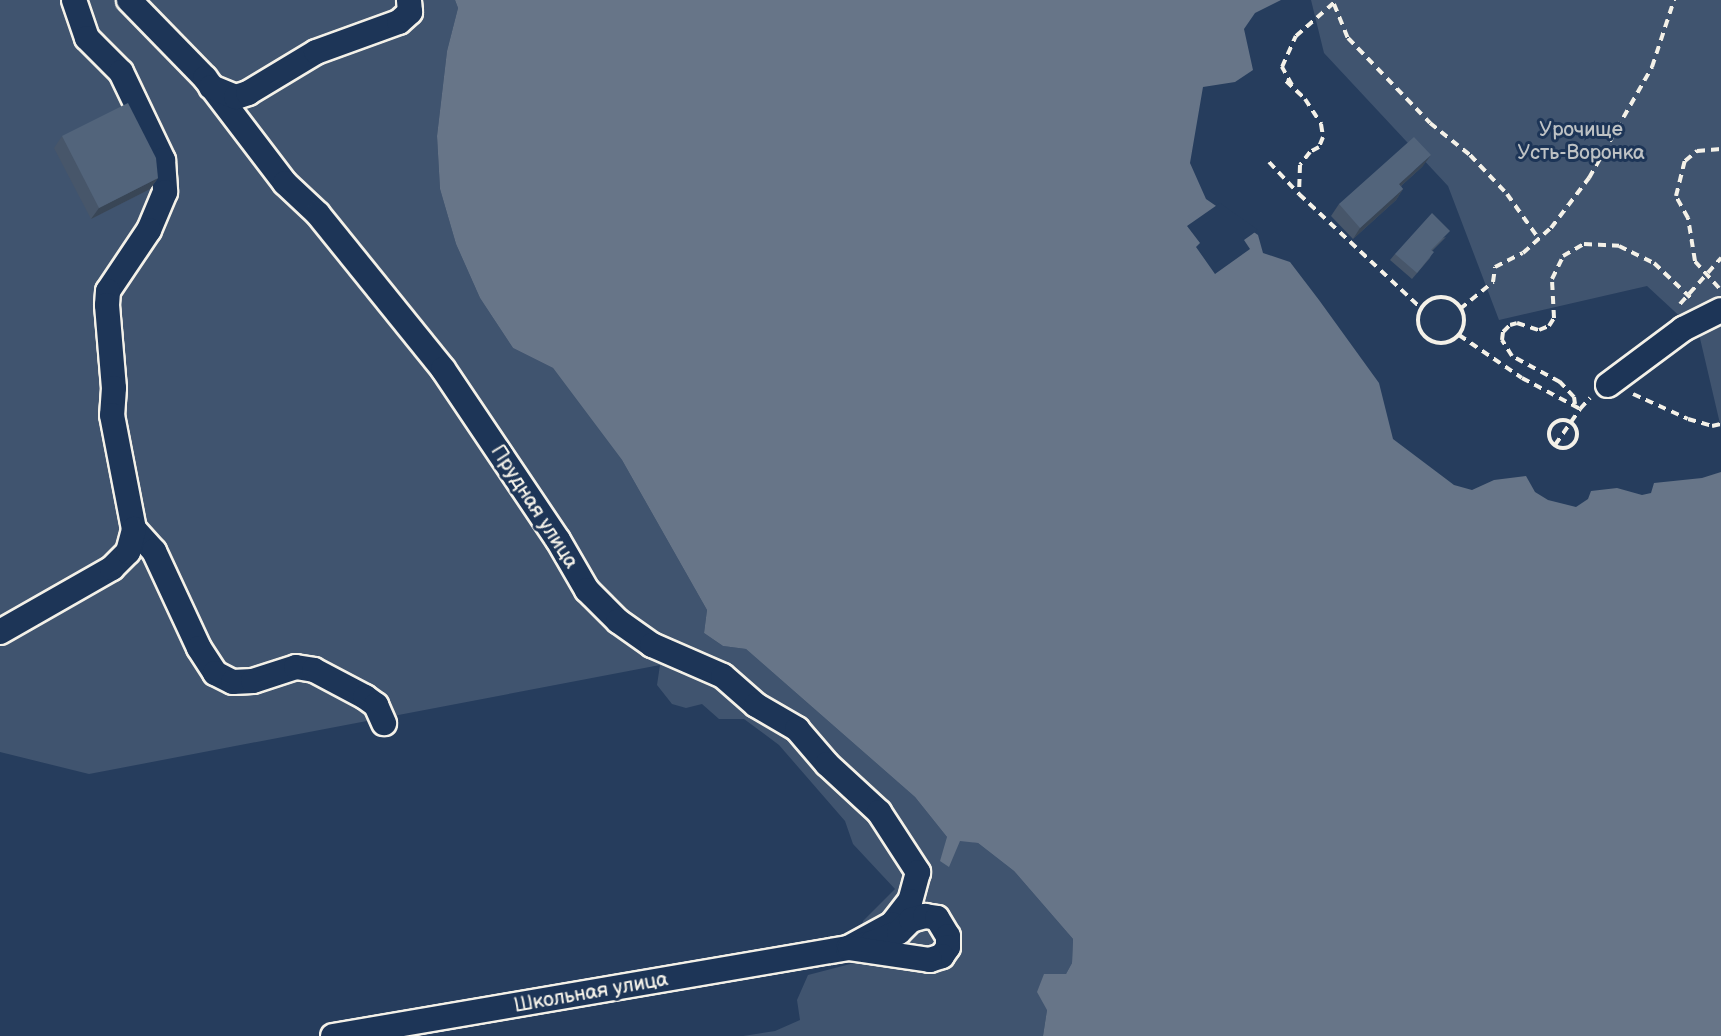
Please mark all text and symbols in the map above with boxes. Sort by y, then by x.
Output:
park label: Урочище Усть-Воронка [1517,119,1645,166]
street label: Прудная улица [485,441,583,573]
street label: Школьная улица [512,968,670,1018]

